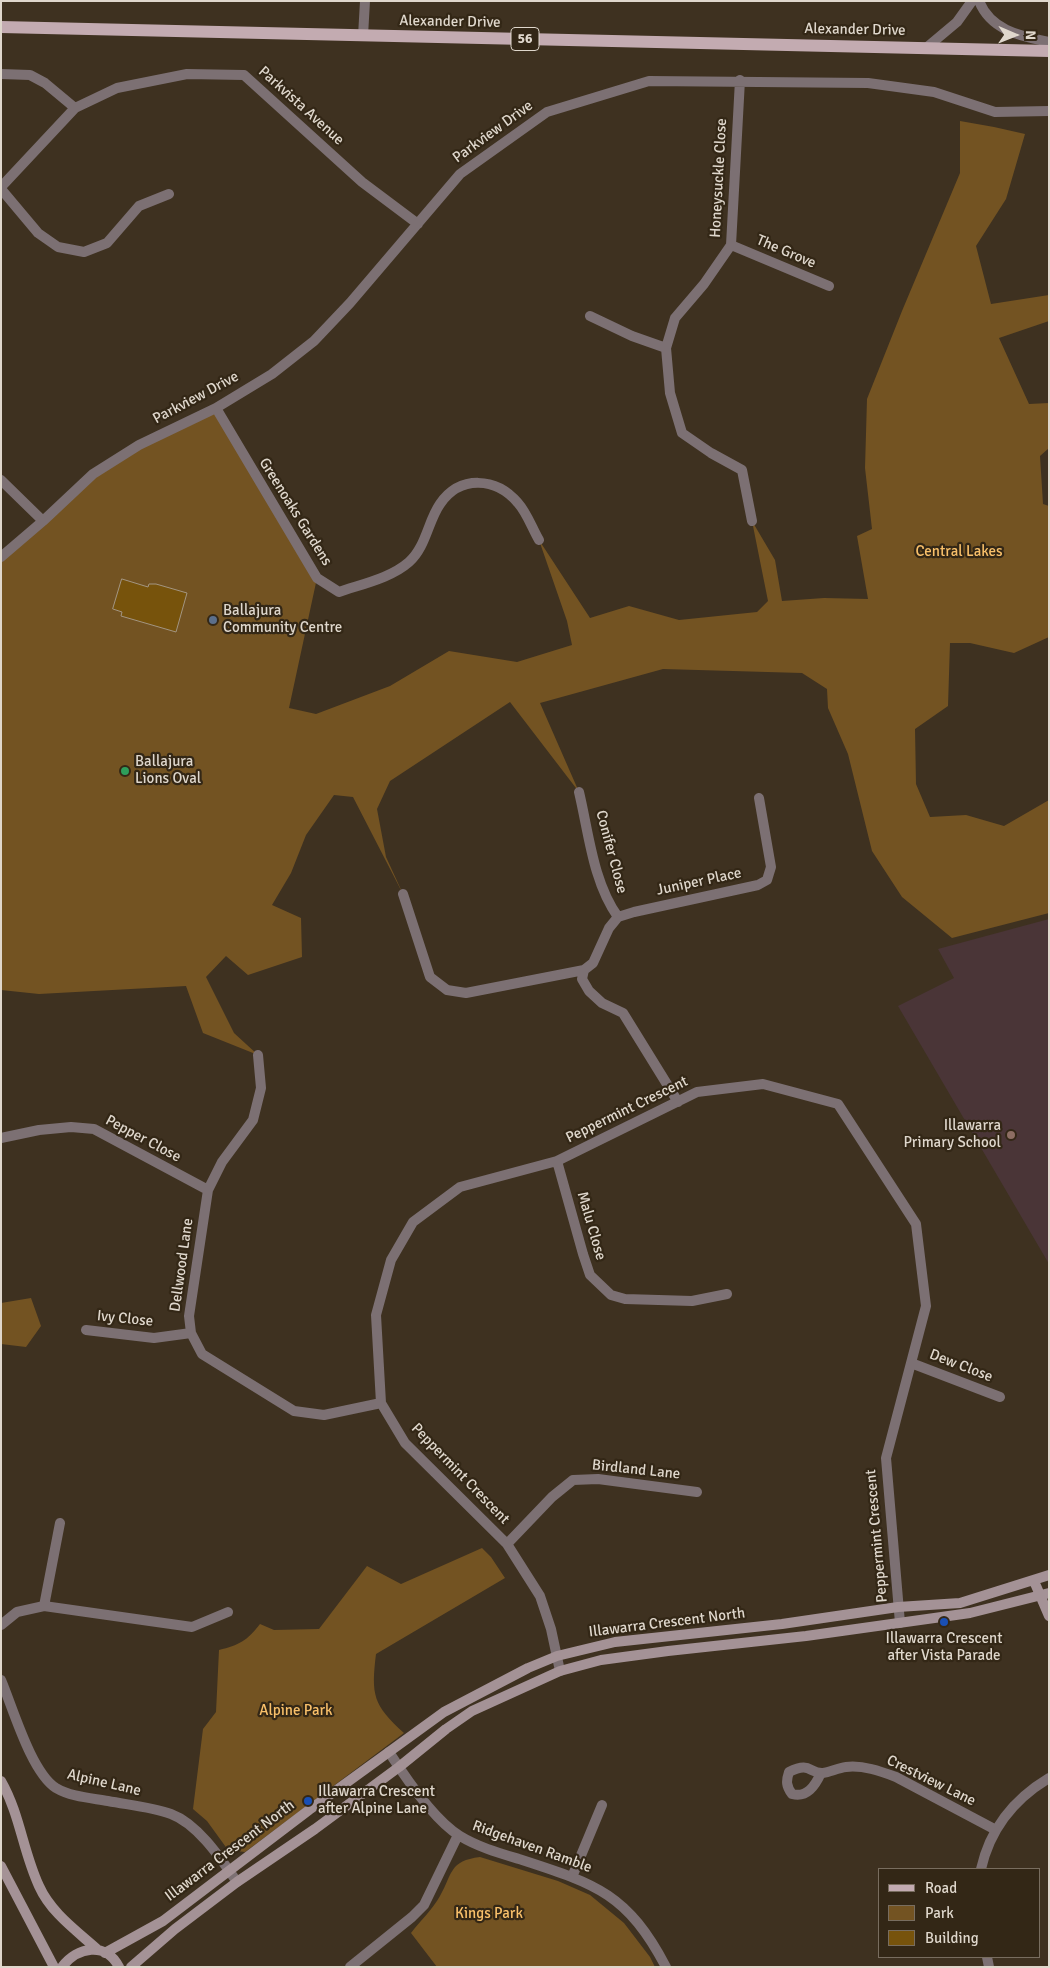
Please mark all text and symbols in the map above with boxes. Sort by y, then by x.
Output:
north arrow [990,10,1040,60]
street label: Alexander Drive [399,12,501,32]
street label: Alexander Drive [804,20,906,40]
road number: 56 [511,28,539,50]
text: N [1022,30,1039,40]
street label: Parkvista Avenue [254,63,348,149]
street label: Parkview Drive [449,97,537,167]
street label: Honeysuckle Close [707,118,731,238]
street label: The Grove [753,231,819,273]
street label: Parkview Drive [150,368,242,428]
street label: Greenoaks Gardens [255,455,335,569]
park label: Central Lakes [915,543,1003,561]
place label: Ballajura Community Centre [223,602,342,637]
marker: Ballajura Community Centre [207,614,219,626]
place label: Ballajura Lions Oval [135,753,201,788]
marker: Ballajura Lions Oval [119,765,131,777]
street label: Conifer Close [591,808,631,896]
street label: Juniper Place [655,864,743,900]
street label: Peppermint Crescent [563,1073,691,1147]
street label: Pepper Close [102,1112,184,1166]
place label: Illawarra Primary School [904,1117,1001,1152]
marker: Illawarra Primary School [1005,1129,1017,1141]
street label: Malu Close [573,1190,609,1262]
street label: Dellwood Lane [167,1217,197,1313]
street label: Ivy Close [96,1307,154,1331]
street label: Dew Close [927,1346,995,1386]
street label: Peppermint Crescent [407,1420,513,1528]
street label: Birdland Lane [591,1456,681,1484]
street label: Peppermint Crescent [862,1469,892,1603]
street label: Illawarra Crescent North [588,1604,746,1642]
marker: Illawarra Crescent after Vista Parade [938,1616,950,1628]
place label: Illawarra Crescent after Vista Parade [886,1630,1002,1665]
park label: Alpine Park [259,1702,333,1720]
street label: Crestview Lane [883,1752,979,1810]
street label: Alpine Lane [65,1766,143,1800]
place label: Illawarra Crescent after Alpine Lane [318,1783,435,1818]
marker: Illawarra Crescent after Alpine Lane [302,1795,314,1807]
street label: Illawarra Crescent North [162,1796,298,1906]
street label: Ridgehaven Ramble [470,1817,594,1877]
legend [878,1868,1040,1958]
text: Road [925,1879,957,1897]
text: Park [925,1904,954,1922]
park label: Kings Park [455,1905,523,1923]
text: Building [925,1929,979,1947]

